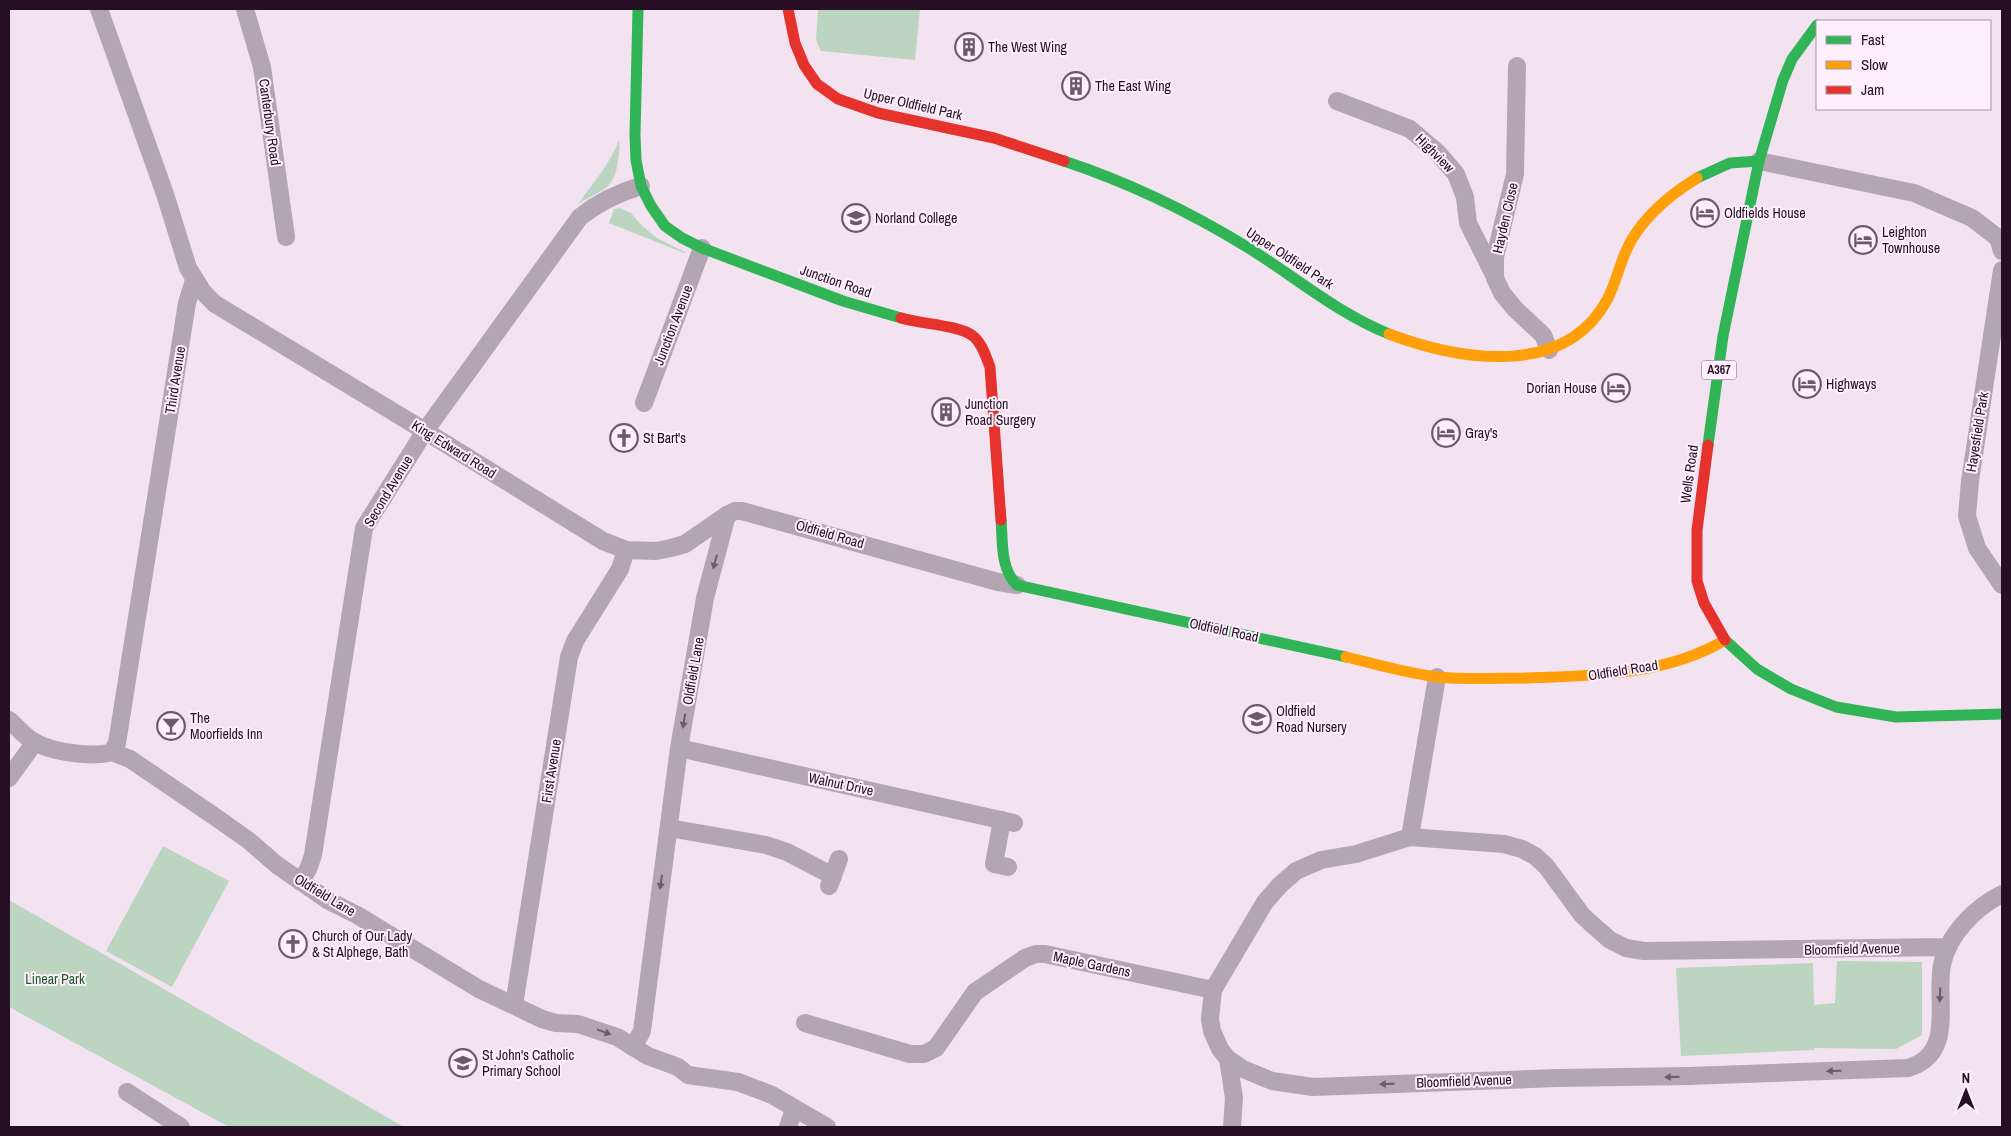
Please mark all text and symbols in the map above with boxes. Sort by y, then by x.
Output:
legend [1816,20,1991,110]
text: Fast [1861,29,1885,50]
building icon: The West Wing [954,32,984,62]
place label: The West Wing [988,38,1068,56]
text: Slow [1861,54,1888,75]
building icon: The East Wing [1061,71,1091,101]
street label: Canterbury Road [255,77,285,167]
place label: The East Wing [1095,77,1172,95]
text: Jam [1861,79,1884,100]
street label: Upper Oldfield Park [862,84,964,124]
street label: Highview [1412,130,1459,177]
street label: Hayden Close [1488,181,1522,255]
hotel icon: Oldfields House [1690,198,1720,228]
school or university icon: Norland College [841,203,871,233]
place label: Oldfields House [1724,204,1806,222]
place label: Norland College [875,209,957,227]
street label: Upper Oldfield Park [1243,223,1337,293]
place label: Leighton Townhouse [1882,223,1940,257]
hotel icon: Leighton Townhouse [1848,225,1878,255]
street label: Junction Road [798,260,874,302]
street label: Junction Avenue [649,282,697,368]
street label: Third Avenue [161,345,189,415]
road number: A367 [1702,360,1736,380]
hotel icon: Highways [1792,369,1822,399]
hotel icon: Dorian House [1601,373,1631,403]
place label: Highways [1826,375,1877,393]
place label: Dorian House [1526,379,1597,397]
street label: Hayesfield Park [1962,390,1992,473]
place label: Junction Road Surgery [965,395,1036,429]
building icon: Junction Road Surgery [931,397,961,427]
street label: King Edward Road [408,416,500,482]
hotel icon: Gray's [1431,418,1461,448]
church icon: St Bart's [609,423,639,453]
place label: Gray's [1465,424,1498,442]
place label: St Bart's [643,429,686,447]
street label: Wells Road [1676,444,1702,504]
street label: Second Avenue [360,452,416,530]
street label: Oldfield Road [794,516,866,552]
one-way arrow [710,555,718,570]
street label: Oldfield Road [1188,614,1260,646]
street label: Oldfield Lane [678,636,708,706]
street label: Oldfield Road [1587,656,1659,684]
place label: Oldfield Road Nursery [1276,702,1347,736]
school or university icon: Oldfield Road Nursery [1242,704,1272,734]
place label: The Moorfields Inn [190,709,263,743]
bar icon: The Moorfields Inn [156,711,186,741]
one-way arrow [679,714,687,730]
street label: First Avenue [537,738,565,804]
street label: Walnut Drive [807,768,875,800]
street label: Oldfield Lane [291,870,359,920]
one-way arrow [657,875,665,891]
place label: Church of Our Lady & St Alphege, Bath [312,927,412,961]
church icon: Church of Our Lady & St Alphege, Bath [278,929,308,959]
street label: Bloomfield Avenue [1804,939,1900,959]
street label: Maple Gardens [1052,947,1133,981]
park label: Linear Park [25,970,85,988]
one-way arrow [1936,987,1944,1003]
one-way arrow [597,1028,612,1036]
place label: St John's Catholic Primary School [482,1046,574,1080]
school or university icon: St John's Catholic Primary School [448,1048,478,1078]
north arrow [1941,1066,1991,1116]
one-way arrow [1826,1067,1842,1075]
text: N [1962,1069,1970,1087]
street label: Bloomfield Avenue [1416,1070,1512,1092]
one-way arrow [1664,1073,1680,1081]
one-way arrow [1379,1081,1395,1089]

